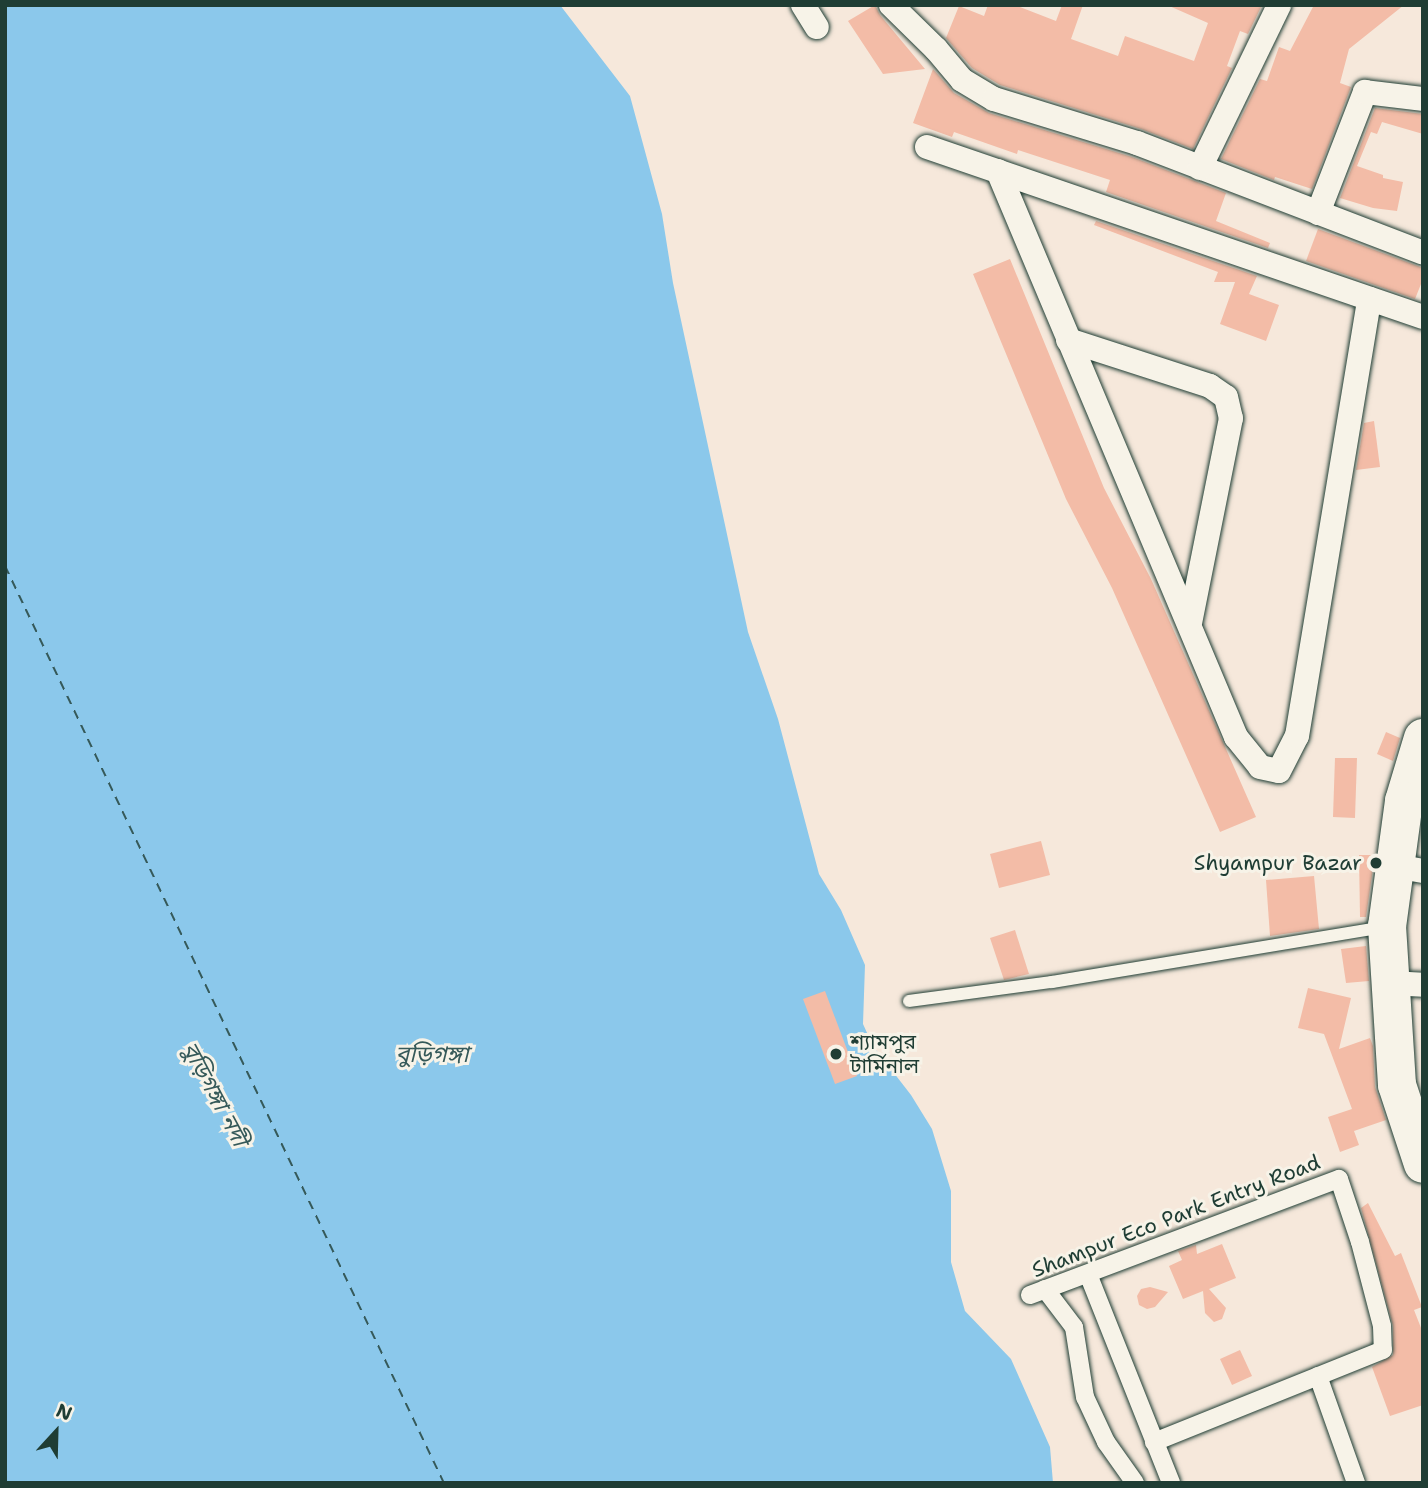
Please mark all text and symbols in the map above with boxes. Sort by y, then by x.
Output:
place label: Shyampur Bazar [1194,850,1362,876]
marker: Shyampur Bazar [1368,855,1384,871]
place label: শ্যামপুর টার্মিনাল [850,1029,919,1079]
water label: বুড়িগঙ্গা নদী [176,1037,254,1151]
water label: বুড়িগঙ্গা [395,1040,469,1068]
marker: শ্যামপুর টার্মিনাল [828,1046,844,1062]
street label: Shampur Eco Park Entry Road [1028,1149,1324,1283]
north arrow [21,1397,91,1467]
text: N [52,1398,76,1426]

